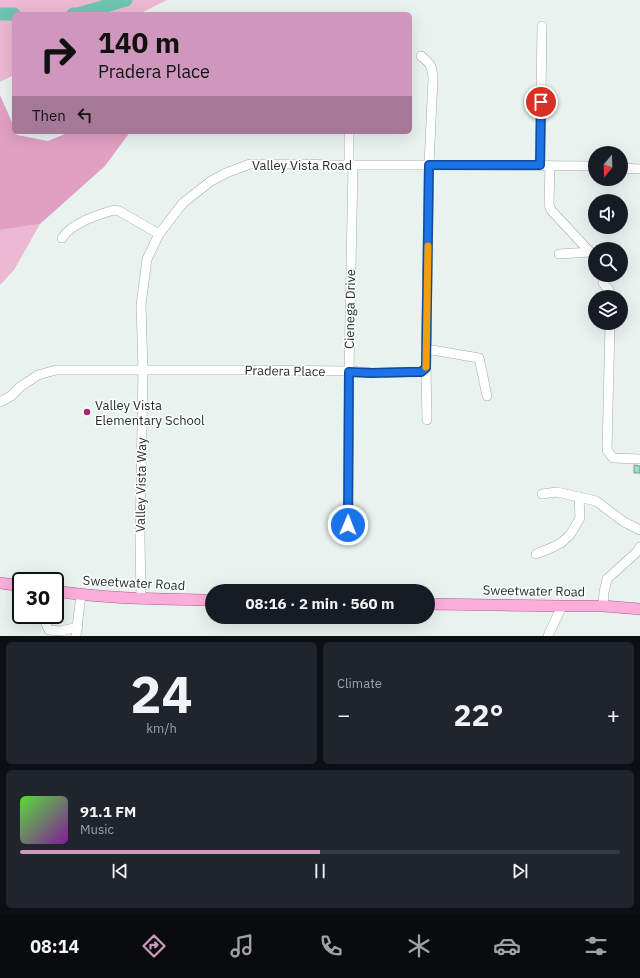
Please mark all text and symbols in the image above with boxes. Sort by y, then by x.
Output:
text: 140 m [98,24,180,61]
icon: right [32,28,84,80]
text: Pradera Place [98,60,210,83]
pin [524,85,558,119]
icon: arrive [530,91,552,113]
icon: left [74,104,96,126]
text: Then [32,106,66,125]
north arrow [588,146,628,186]
map controls [588,146,628,330]
street label: Valley Vista Road [252,157,352,174]
button: sound [588,194,628,234]
button: search [588,242,628,282]
street label: Cienega Drive [341,269,359,349]
button: layers [588,290,628,330]
street label: Pradera Place [244,362,326,380]
place label: Valley Vista Elementary School [95,397,205,429]
marker: Valley Vista Elementary School [82,407,92,417]
street label: Valley Vista Way [132,437,150,533]
position arrow [327,504,369,546]
speed limit sign: 30 [12,572,64,624]
street label: Sweetwater Road [82,572,186,594]
street label: Sweetwater Road [483,582,585,600]
text: 08:16 · 2 min · 560 m [246,594,394,613]
text: 24 [130,660,193,727]
text: Climate [337,675,382,692]
text: 22° [453,695,504,734]
text: − [337,700,350,729]
text: + [607,700,620,729]
text: km/h [146,720,177,737]
text: 91.1 FM [80,802,136,821]
text: Music [80,821,114,838]
icon: previous [109,860,131,882]
icon: pause [309,860,331,882]
icon: next [509,860,531,882]
icon: directions [140,932,168,960]
icon: music [228,932,256,960]
icon: phone [317,932,345,960]
icon: climate [405,932,433,960]
icon: car [493,932,521,960]
icon: filters [582,932,610,960]
text: 08:14 [30,935,79,958]

